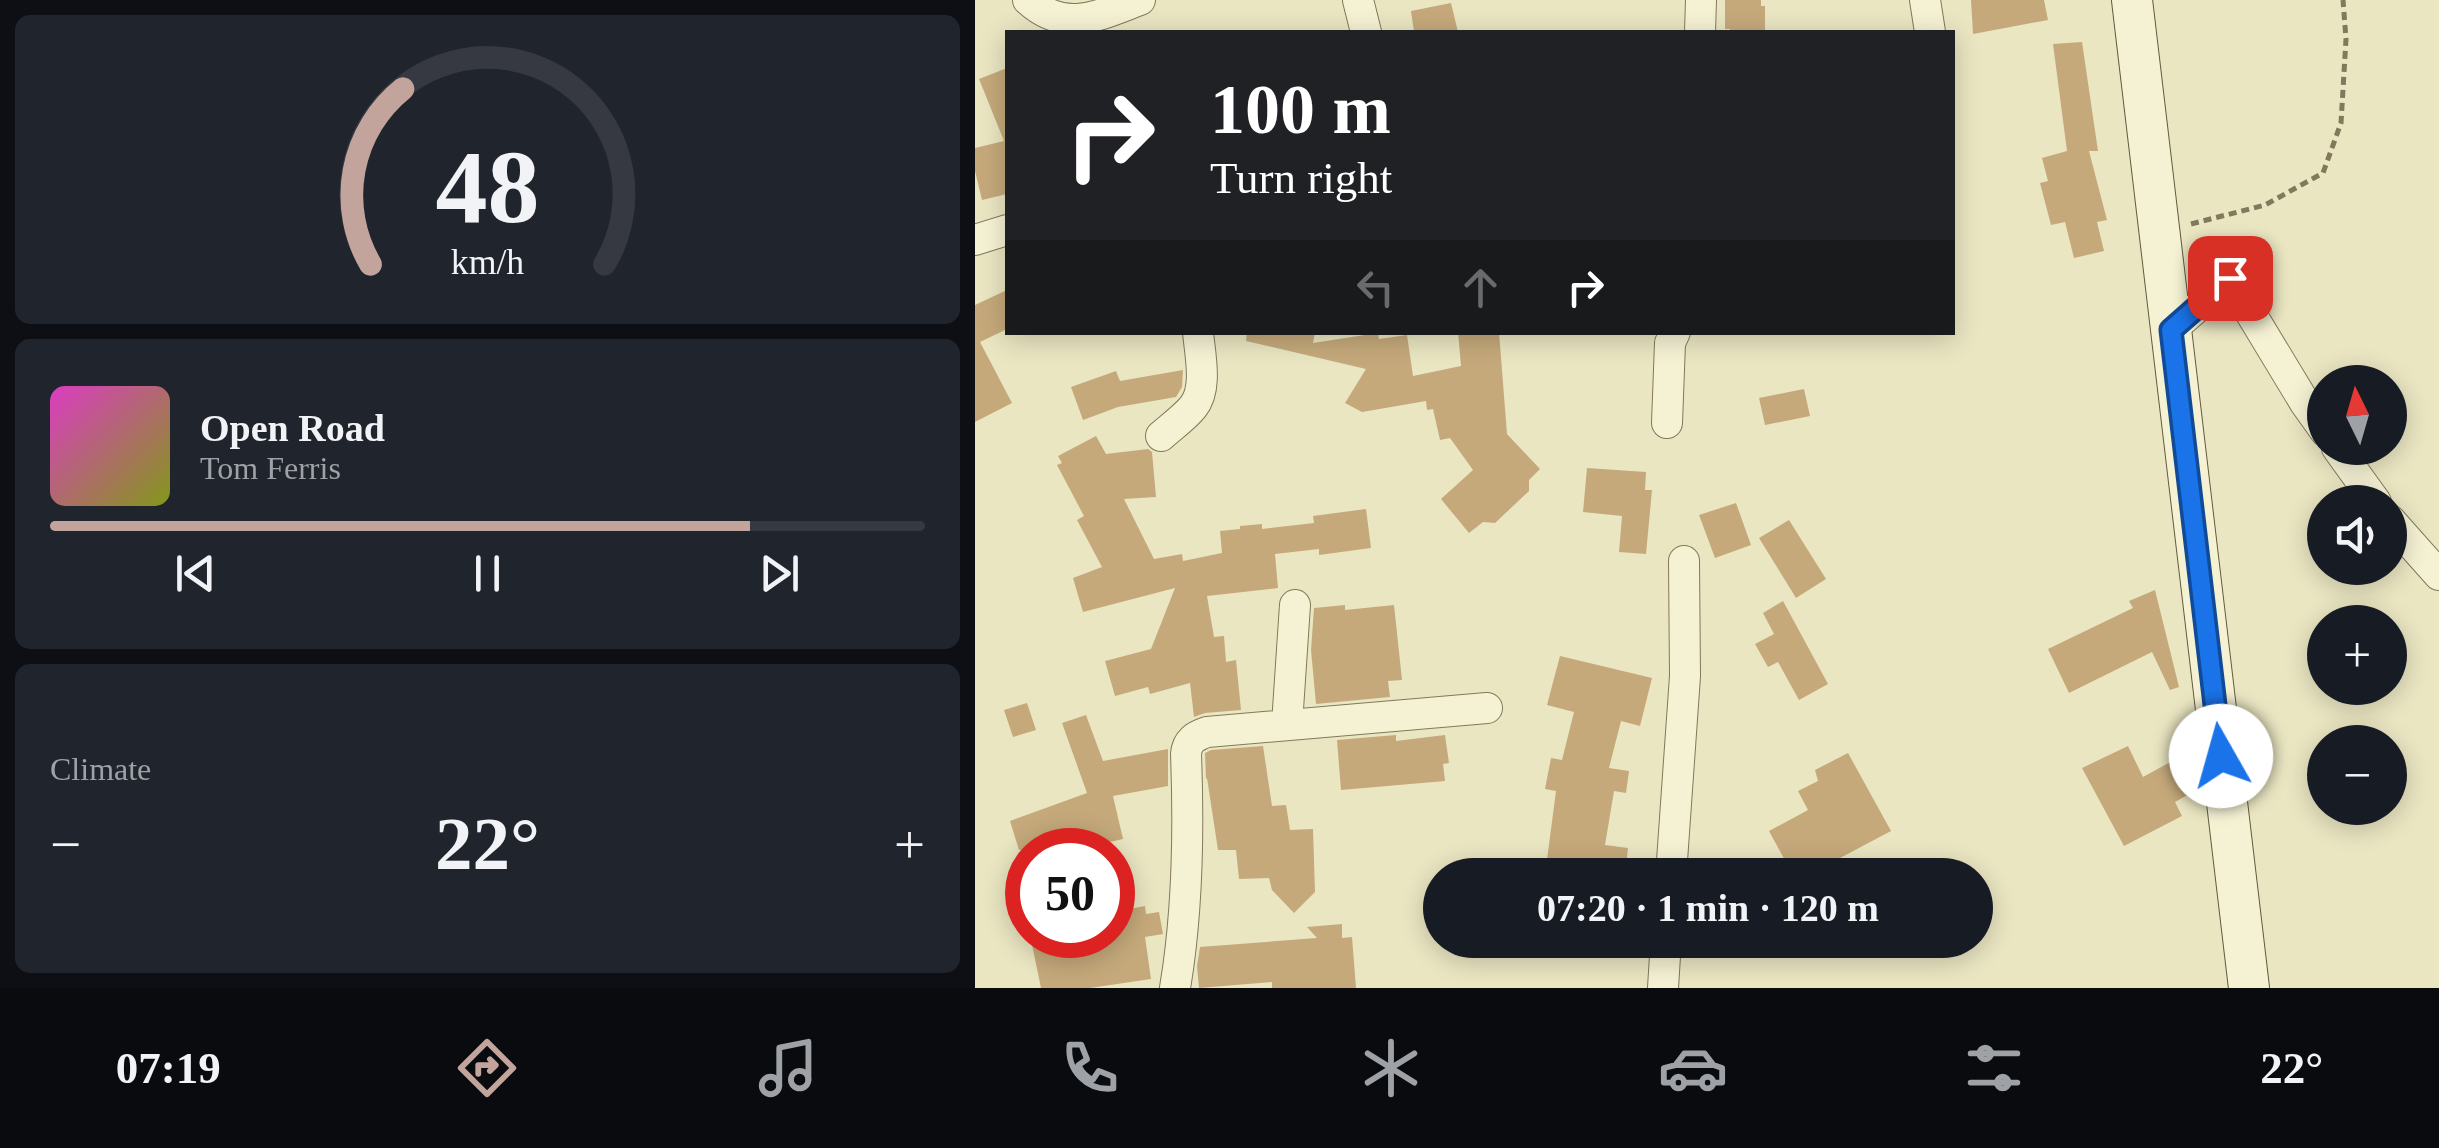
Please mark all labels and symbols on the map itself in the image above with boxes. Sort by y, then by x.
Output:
pin [2188,236,2273,321]
north arrow [2307,365,2407,465]
position arrow [2169,704,2273,808]
speed limit sign: 50 [1005,828,1135,958]

